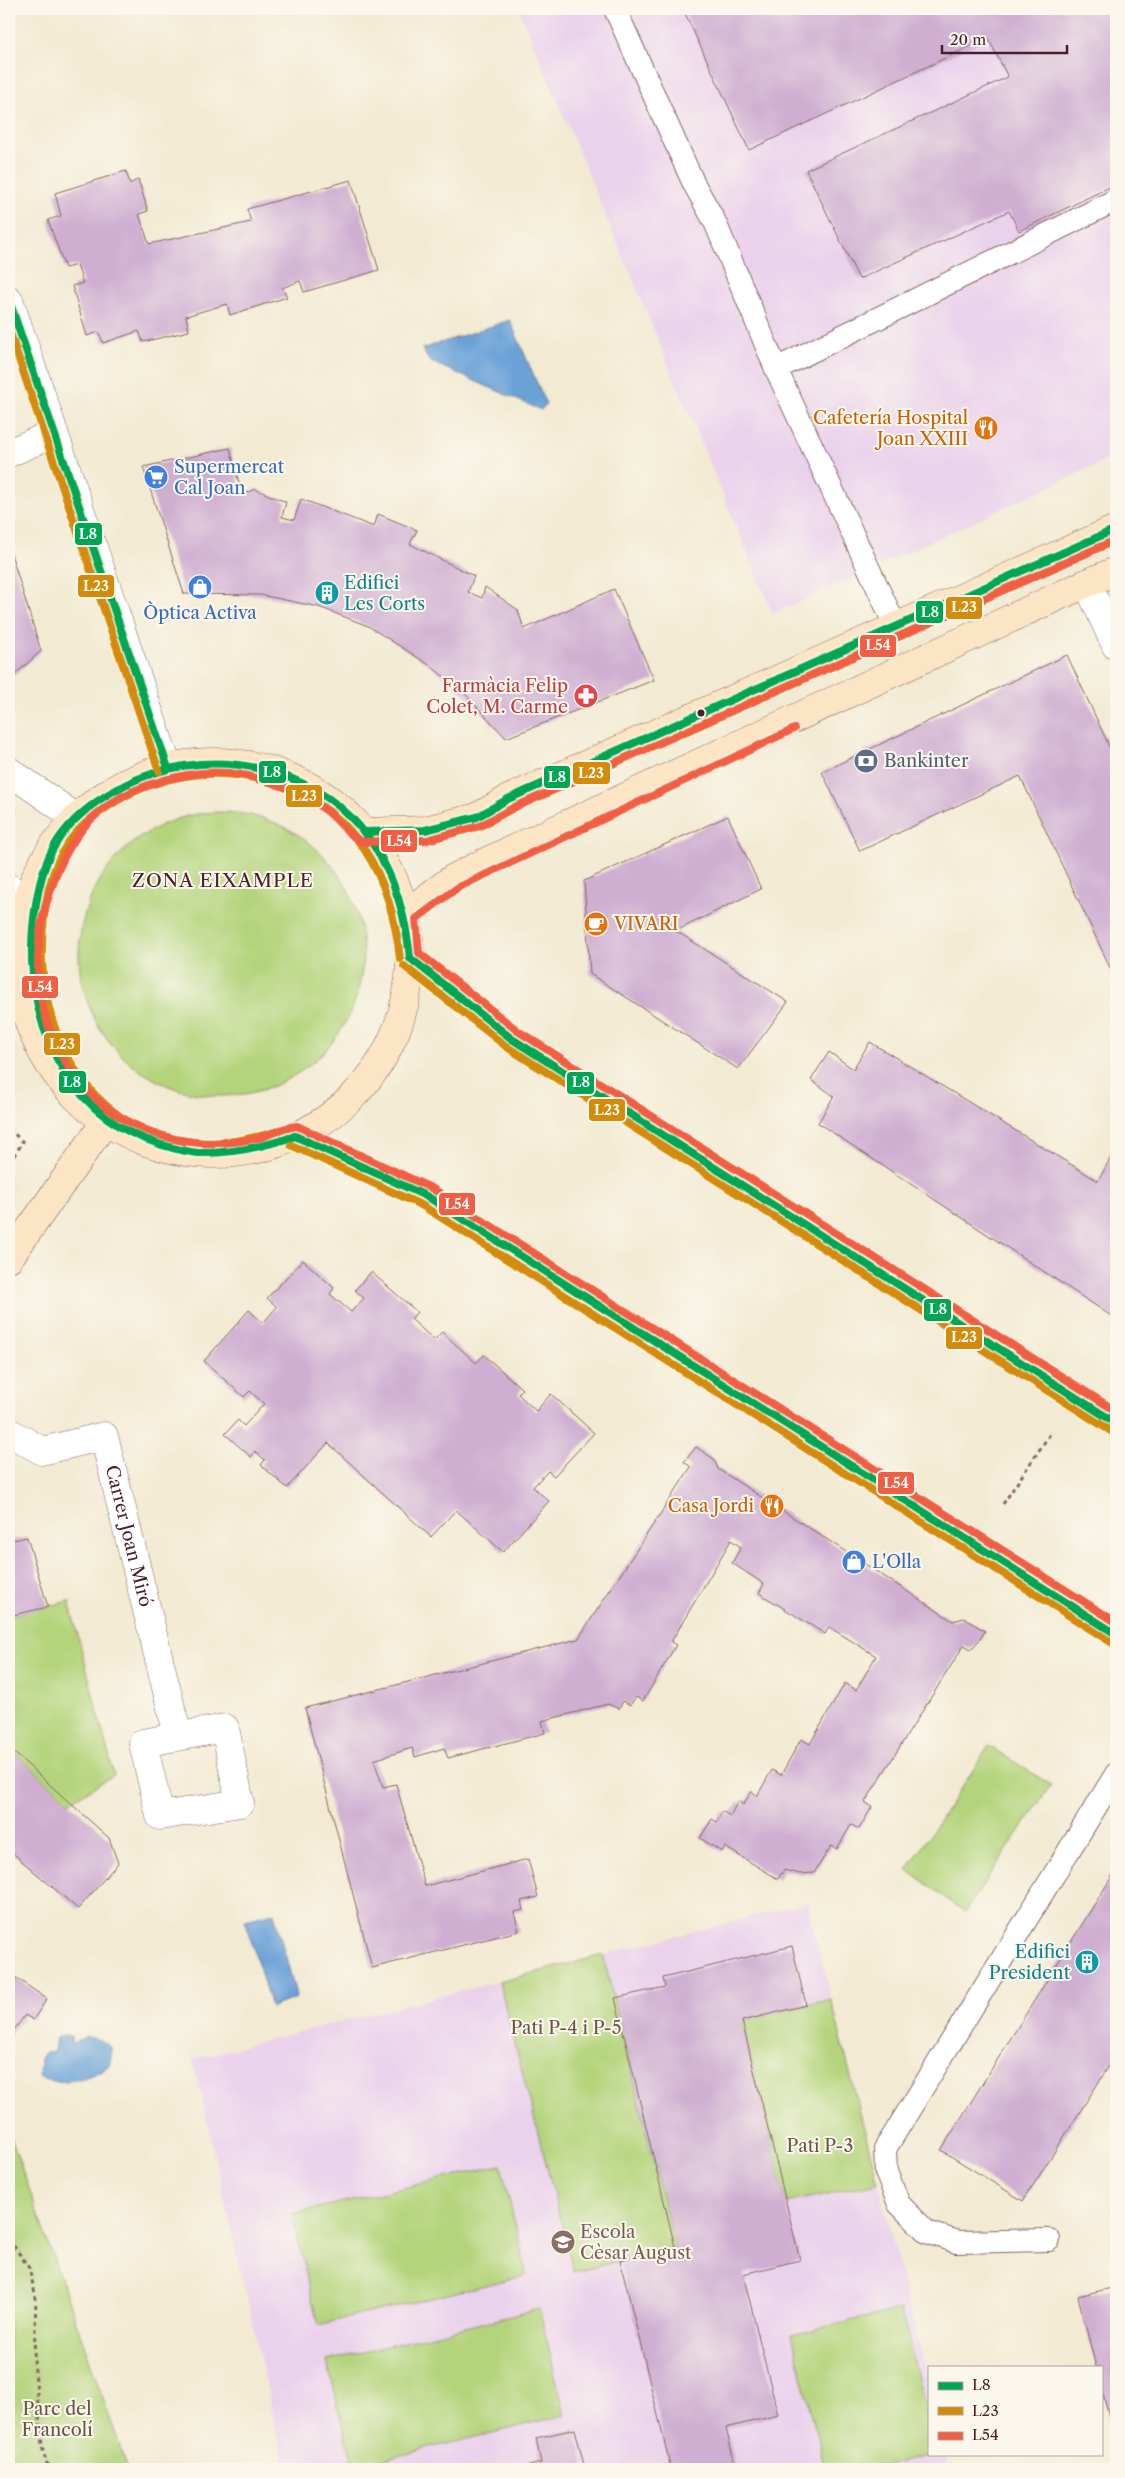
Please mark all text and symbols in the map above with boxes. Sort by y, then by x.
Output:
scale bar [942,22,1068,54]
text: 20 m [950,30,986,49]
place label: Cafetería Hospital Joan XXIII [813,407,968,450]
restaurant icon: Cafetería Hospital Joan XXIII [973,415,999,441]
place label: Supermercat Cal Joan [174,456,285,499]
supermarket icon: Supermercat Cal Joan [143,464,169,490]
line badge: L8 [74,522,103,546]
text: L8 [79,525,97,543]
place label: Edifici Les Corts [344,572,425,615]
line badge: L23 [77,574,115,598]
shop icon: Òptica Activa [187,574,213,600]
text: L23 [83,577,109,595]
building icon: Edifici Les Corts [314,580,340,606]
line badge: L23 [945,596,983,620]
text: L23 [951,598,977,616]
line badge: L8 [915,600,944,624]
place label: Òptica Activa [143,601,257,624]
text: L8 [921,603,939,621]
line badge: L54 [859,634,897,658]
text: L54 [865,636,891,654]
place label: Farmàcia Felip Colet, M. Carme [426,675,568,718]
pharmacy icon: Farmàcia Felip Colet, M. Carme [573,683,599,709]
unlabelled marker [696,708,706,718]
bank icon: Bankinter [853,748,879,774]
place label: Bankinter [884,750,969,772]
line badge: L8 [258,760,287,784]
line badge: L23 [572,761,611,785]
text: L8 [263,763,281,781]
text: L23 [578,764,604,782]
line badge: L8 [543,765,571,789]
text: L8 [548,768,566,786]
line badge: L23 [285,784,323,808]
text: L23 [291,787,317,805]
line badge: L54 [380,829,418,853]
text: L54 [386,832,412,850]
district label: ZONA EIXAMPLE [132,869,314,892]
cafe icon: VIVARI [583,911,609,937]
place label: VIVARI [613,913,679,935]
line badge: L54 [21,975,59,999]
text: L54 [27,978,53,996]
line badge: L23 [43,1032,81,1056]
text: L23 [49,1035,75,1053]
line badge: L8 [58,1070,87,1094]
line badge: L8 [566,1071,595,1095]
text: L8 [63,1073,81,1091]
text: L8 [572,1073,590,1091]
line badge: L23 [588,1098,626,1122]
text: L23 [594,1101,620,1119]
line badge: L54 [438,1192,476,1216]
text: L54 [444,1195,470,1213]
line badge: L8 [923,1298,952,1322]
text: L8 [929,1300,947,1318]
line badge: L23 [945,1326,983,1350]
text: L23 [951,1328,977,1346]
street label: Carrer Joan Miró [101,1463,157,1609]
line badge: L54 [877,1471,915,1495]
text: L54 [883,1474,909,1492]
restaurant icon: Casa Jordi [759,1493,785,1519]
place label: Casa Jordi [668,1495,755,1517]
shop icon: L'Olla [841,1549,867,1575]
place label: L'Olla [872,1551,922,1573]
place label: Edifici President [989,1941,1071,1984]
building icon: Edifici President [1074,1949,1100,1975]
park label: Pati P-4 i P-5 [510,2017,622,2039]
park label: Pati P-3 [787,2135,853,2157]
place label: Escola Cèsar August [580,2221,692,2264]
school or university icon: Escola Cèsar August [550,2229,576,2255]
legend [928,2366,1102,2456]
text: L8 [972,2375,991,2394]
park label: Parc del Francolí [21,2398,93,2441]
text: L23 [972,2401,999,2420]
text: L54 [972,2425,999,2444]

